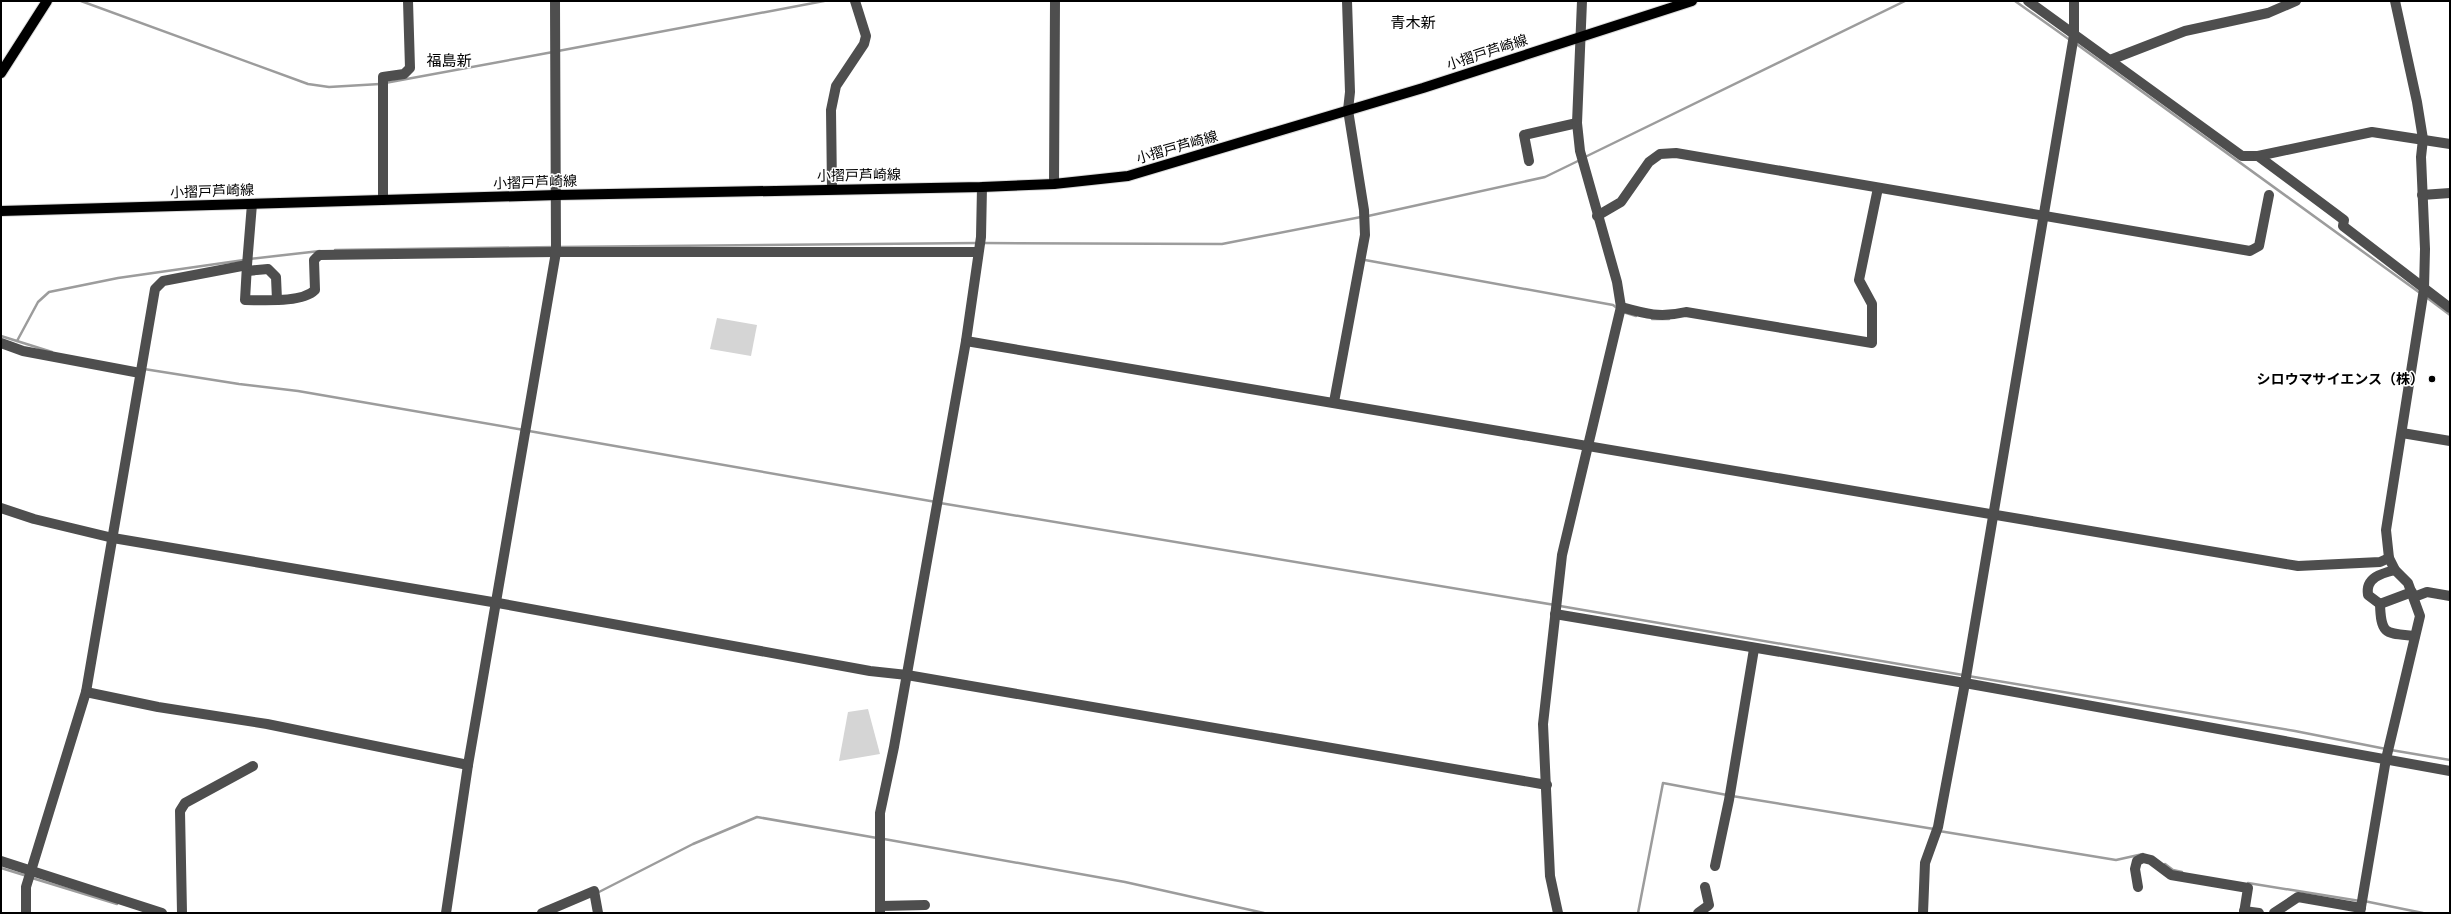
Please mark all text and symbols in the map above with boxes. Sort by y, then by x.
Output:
district label: 青木新 [1390,13,1436,32]
street label: 小摺戸芦崎線 [1444,30,1530,74]
district label: 福島新 [426,51,472,70]
street label: 小摺戸芦崎線 [1134,127,1220,167]
street label: 小摺戸芦崎線 [817,165,901,185]
street label: 小摺戸芦崎線 [493,172,577,192]
street label: 小摺戸芦崎線 [170,181,254,201]
place label: シロウマサイエンス（株） [2256,370,2424,388]
marker: シロウマサイエンス（株） [2427,374,2437,384]

